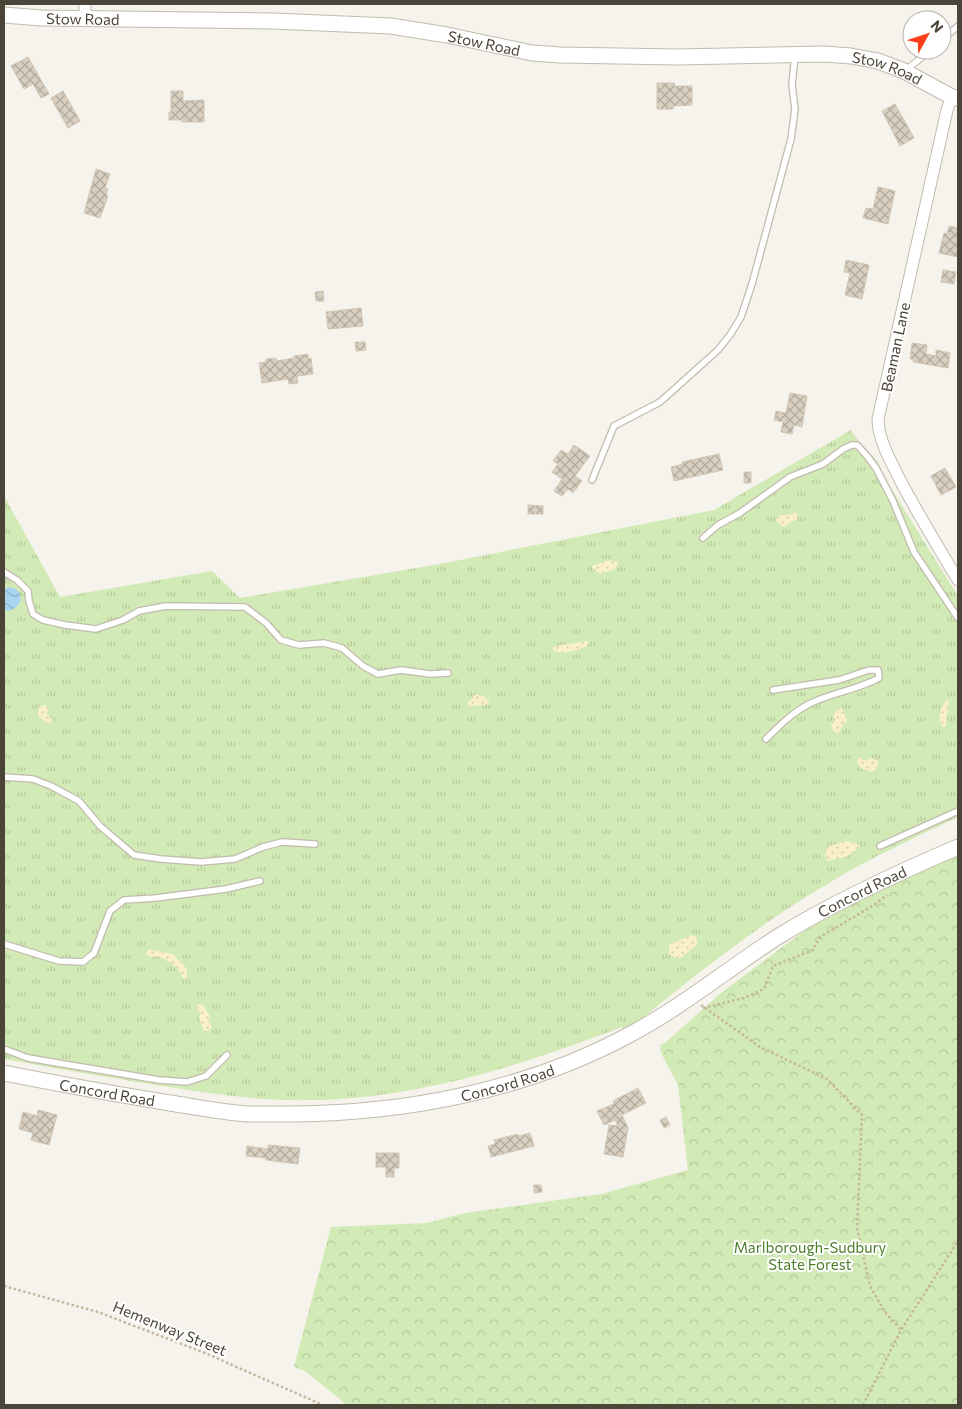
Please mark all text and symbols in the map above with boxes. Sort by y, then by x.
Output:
street label: Stow Road [46,9,120,28]
north arrow [902,10,952,60]
text: N [927,17,947,36]
street label: Stow Road [446,26,522,59]
street label: Stow Road [851,47,925,88]
street label: Beaman Lane [877,301,913,393]
street label: Concord Road [814,862,909,921]
street label: Concord Road [459,1060,557,1105]
street label: Concord Road [58,1075,156,1109]
park label: Marlborough-Sudbury State Forest [734,1238,887,1273]
street label: Hemenway Street [110,1297,230,1359]

